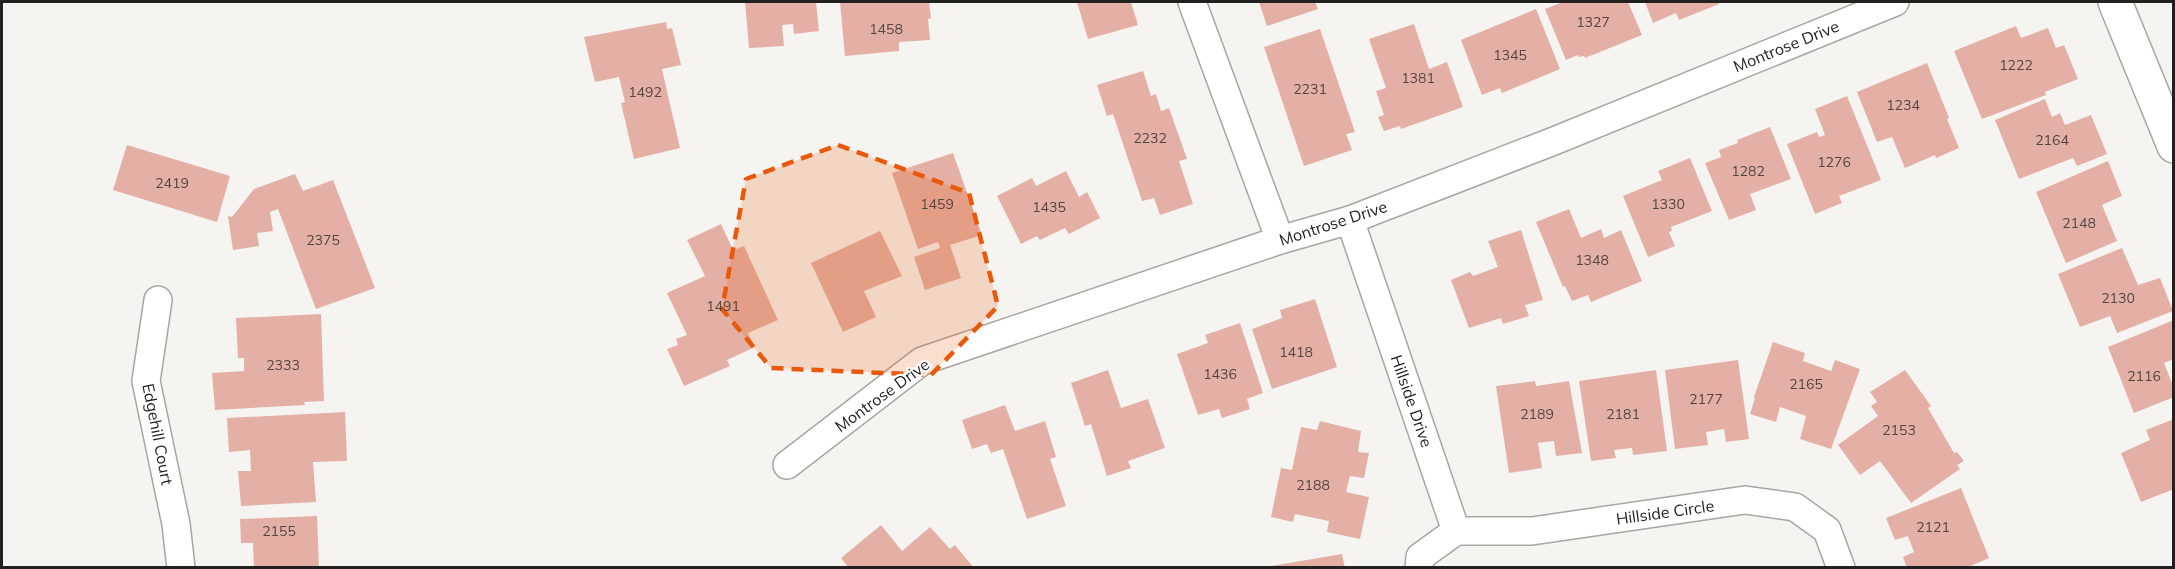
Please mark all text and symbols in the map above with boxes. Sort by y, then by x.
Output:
house number: 1327 [1576,13,1610,31]
street label: Montrose Drive [1730,16,1842,76]
house number: 1458 [869,20,903,38]
house number: 1345 [1493,46,1527,64]
house number: 1222 [1999,56,2033,74]
house number: 1381 [1401,69,1435,87]
house number: 2231 [1293,80,1327,98]
house number: 1492 [628,83,662,101]
house number: 1234 [1886,96,1920,114]
house number: 2232 [1133,129,1167,147]
house number: 2164 [2035,131,2069,149]
house number: 1276 [1817,153,1851,171]
house number: 1282 [1731,162,1765,180]
house number: 2419 [155,174,189,192]
house number: 1459 [920,195,954,213]
house number: 1330 [1651,195,1685,213]
street label: Montrose Drive [1277,196,1389,250]
house number: 1435 [1032,198,1066,216]
house number: 2148 [2062,214,2096,232]
house number: 2375 [306,231,340,249]
house number: 1348 [1575,251,1609,269]
house number: 2130 [2101,289,2135,307]
house number: 1491 [706,297,740,315]
house number: 1418 [1279,343,1313,361]
street label: Hillside Drive [1387,352,1437,450]
street label: Montrose Drive [831,354,933,436]
house number: 2333 [266,356,300,374]
house number: 1436 [1203,365,1237,383]
house number: 2116 [2127,367,2161,385]
house number: 2165 [1789,375,1823,393]
street label: Edgehill Court [138,382,178,487]
house number: 2177 [1689,390,1723,408]
house number: 2189 [1520,405,1554,423]
house number: 2181 [1606,405,1640,423]
house number: 2153 [1882,421,1916,439]
house number: 2188 [1296,476,1330,494]
street label: Hillside Circle [1615,495,1715,529]
house number: 2121 [1916,518,1950,536]
house number: 2155 [262,522,296,540]

